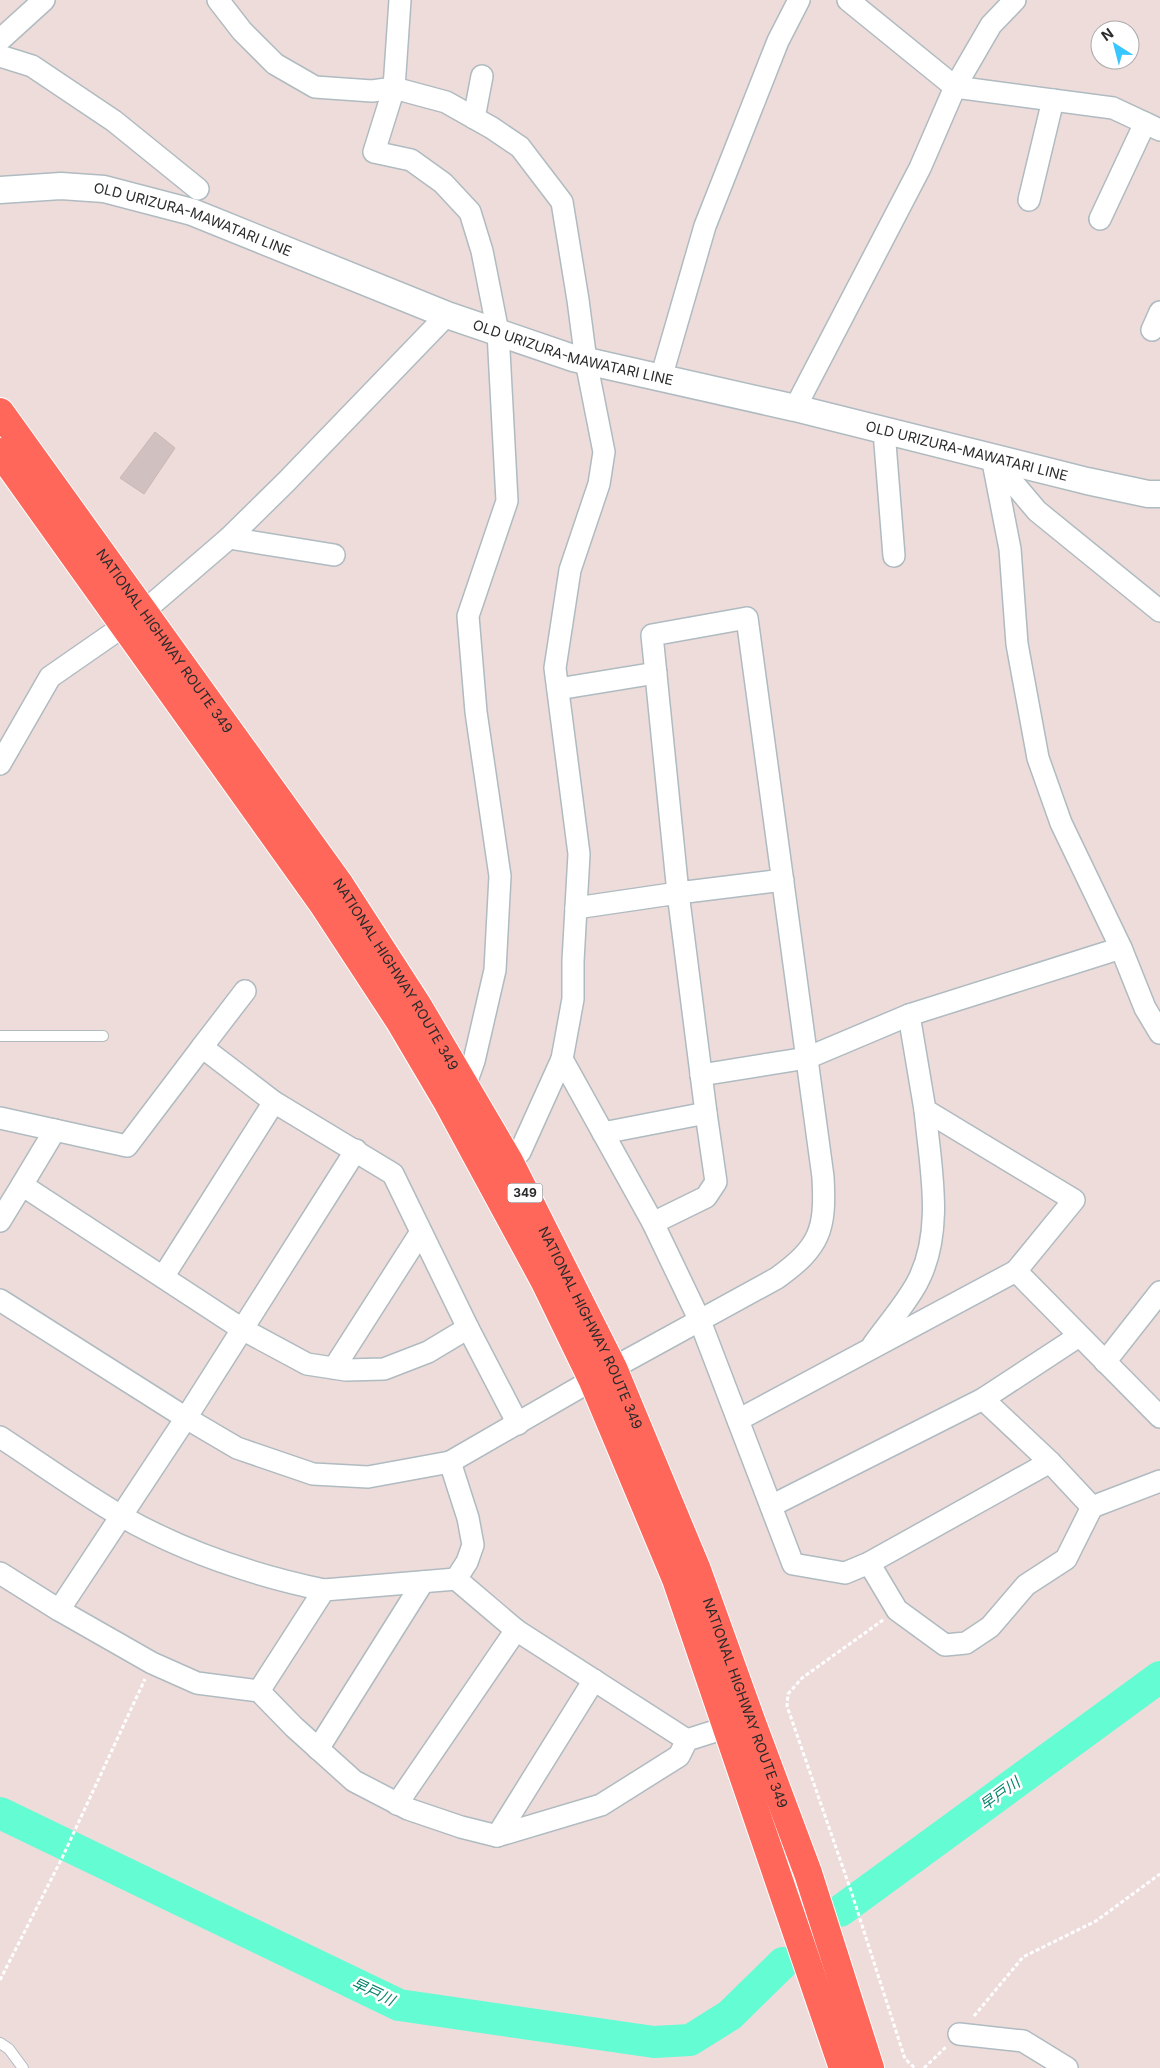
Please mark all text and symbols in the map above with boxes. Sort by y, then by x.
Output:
north arrow [1090,20,1140,70]
text: N [1098,24,1116,44]
street label: OLD URIZURA-MAWATARI LINE [93,179,294,259]
street label: OLD URIZURA-MAWATARI LINE [471,316,675,388]
street label: OLD URIZURA-MAWATARI LINE [864,417,1070,484]
street label: NATIONAL HIGHWAY ROUTE 349 [93,545,237,736]
street label: NATIONAL HIGHWAY ROUTE 349 [330,875,463,1073]
road number: 349 [508,1184,542,1202]
street label: NATIONAL HIGHWAY ROUTE 349 [535,1223,646,1432]
street label: NATIONAL HIGHWAY ROUTE 349 [700,1595,792,1810]
water label: 早戸川 [976,1772,1025,1815]
water label: 早戸川 [349,1973,399,2011]

